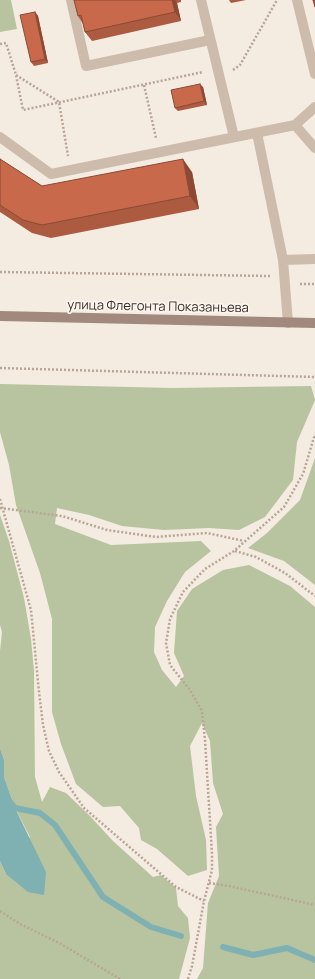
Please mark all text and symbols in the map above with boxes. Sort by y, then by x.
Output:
street label: улица Флегонта Показаньева [67,298,249,316]

